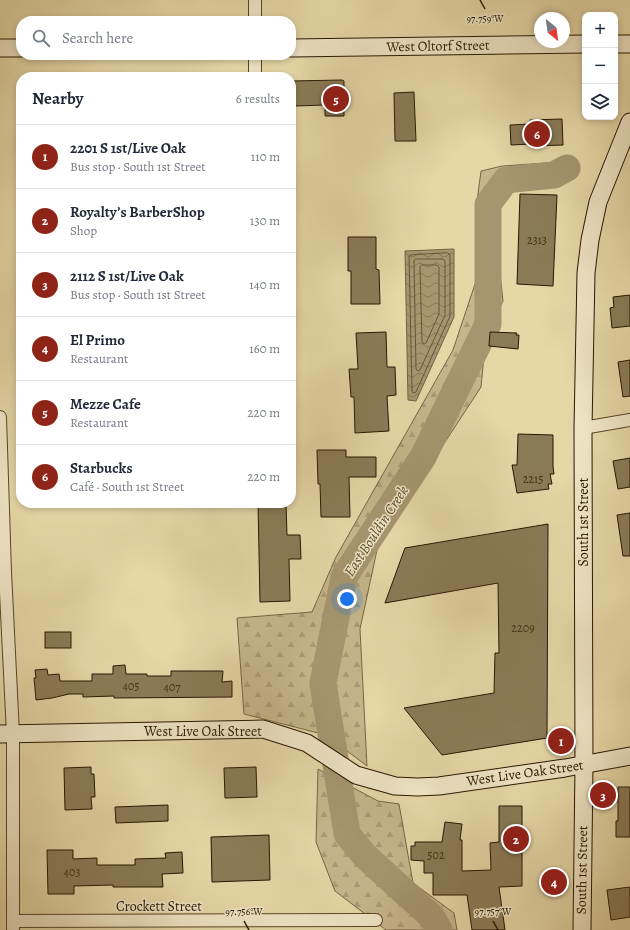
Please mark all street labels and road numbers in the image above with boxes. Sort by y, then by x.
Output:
street label: West Oltorf Street [385,36,490,56]
street label: South 1st Street [574,477,593,566]
street label: West Live Oak Street [143,722,262,741]
street label: West Live Oak Street [464,755,585,791]
street label: South 1st Street [572,825,592,915]
street label: Crockett Street [116,897,202,916]

